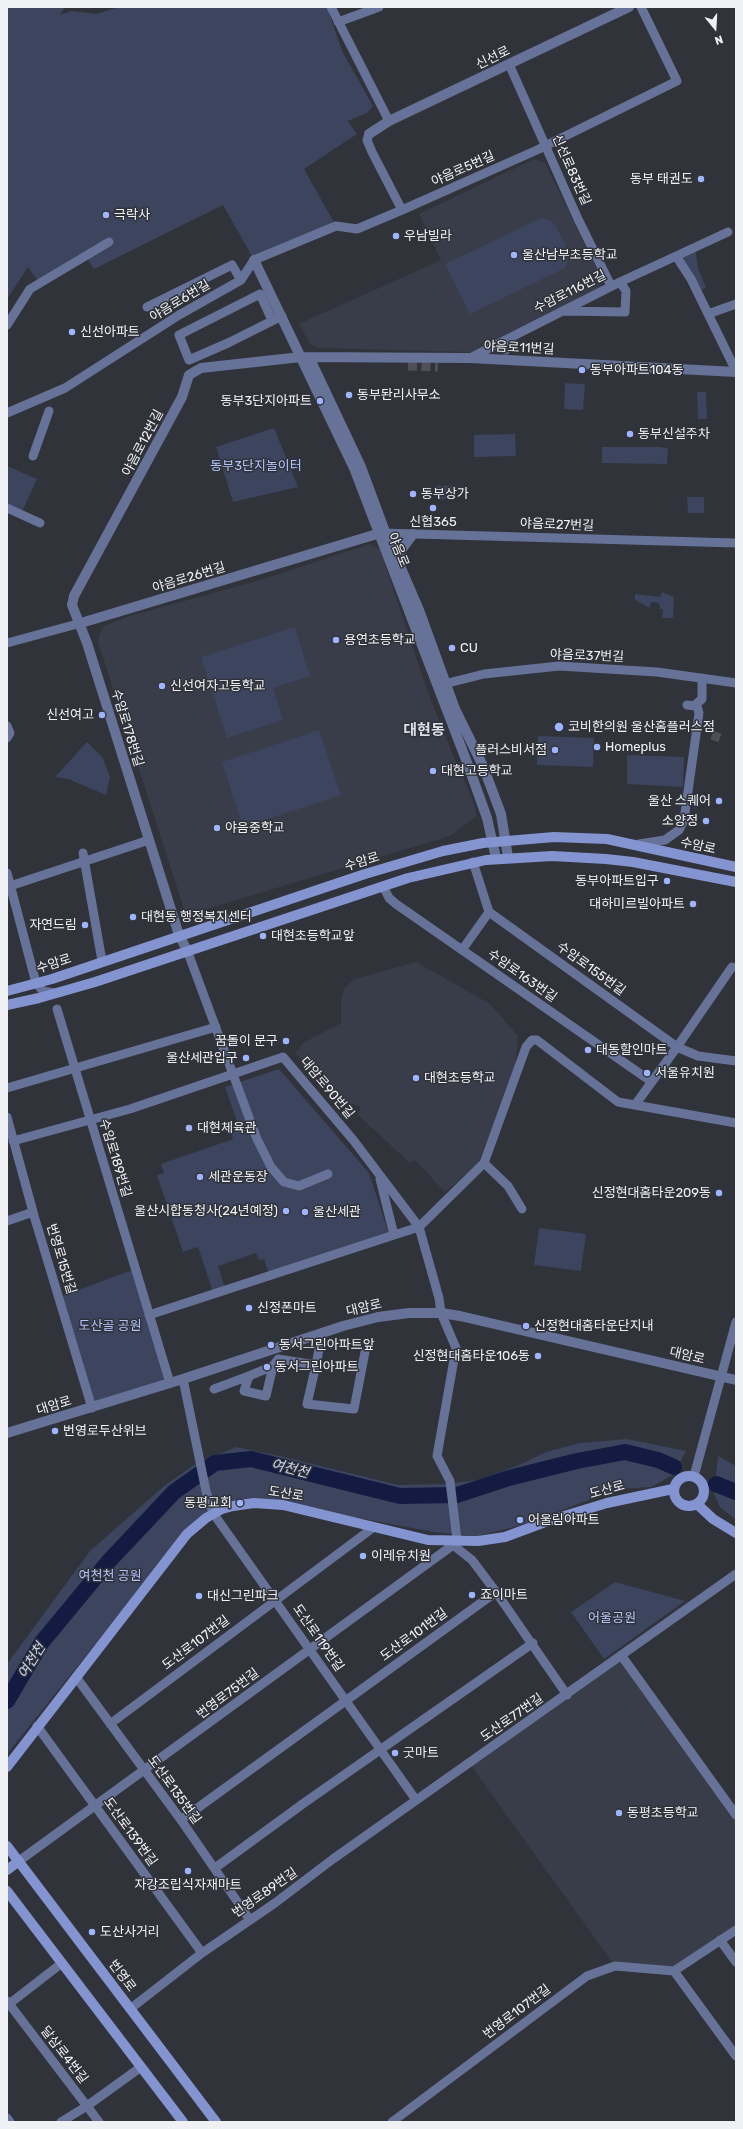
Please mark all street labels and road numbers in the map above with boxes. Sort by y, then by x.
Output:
street label: 신선로 [473,43,513,73]
street label: 신선로83번길 [548,132,594,208]
street label: 야음로5번길 [429,148,497,190]
street label: 수암로116번길 [531,267,609,317]
street label: 야음로6번길 [147,277,213,325]
street label: 야음로11번길 [483,338,555,358]
street label: 야음로12번길 [119,407,167,479]
street label: 야음로27번길 [520,516,594,534]
street label: 야음로 [384,530,412,570]
street label: 야음로26번길 [151,560,227,596]
street label: 야음로37번길 [550,647,624,665]
street label: 수암로178번길 [108,687,146,769]
street label: 수암로 [679,835,717,857]
street label: 수암로 [343,849,381,875]
street label: 수암로155번길 [554,939,628,999]
street label: 수암로163번길 [484,946,560,1006]
street label: 수암로 [35,951,73,977]
street label: 대암로90번길 [297,1054,357,1122]
street label: 수암로189번길 [96,1117,134,1199]
street label: 번영로15번길 [43,1222,79,1296]
street label: 대암로 [345,1296,383,1320]
street label: 대암로 [668,1344,706,1368]
street label: 대암로 [35,1393,73,1419]
street label: 도산로 [588,1478,626,1502]
street label: 도산로 [267,1483,305,1505]
street label: 도산로119번길 [289,1601,347,1675]
street label: 도산로101번길 [377,1605,451,1665]
street label: 도산로107번길 [159,1613,233,1673]
street label: 번영로75번길 [194,1665,262,1723]
street label: 도산로77번길 [478,1691,546,1745]
street label: 도산로135번길 [144,1753,204,1827]
street label: 도산로139번길 [100,1795,160,1869]
street label: 번영로89번길 [229,1865,301,1921]
street label: 번영로 [105,1957,139,1995]
street label: 번영로107번길 [480,1982,554,2042]
street label: 달삼로4번길 [37,2023,91,2087]

